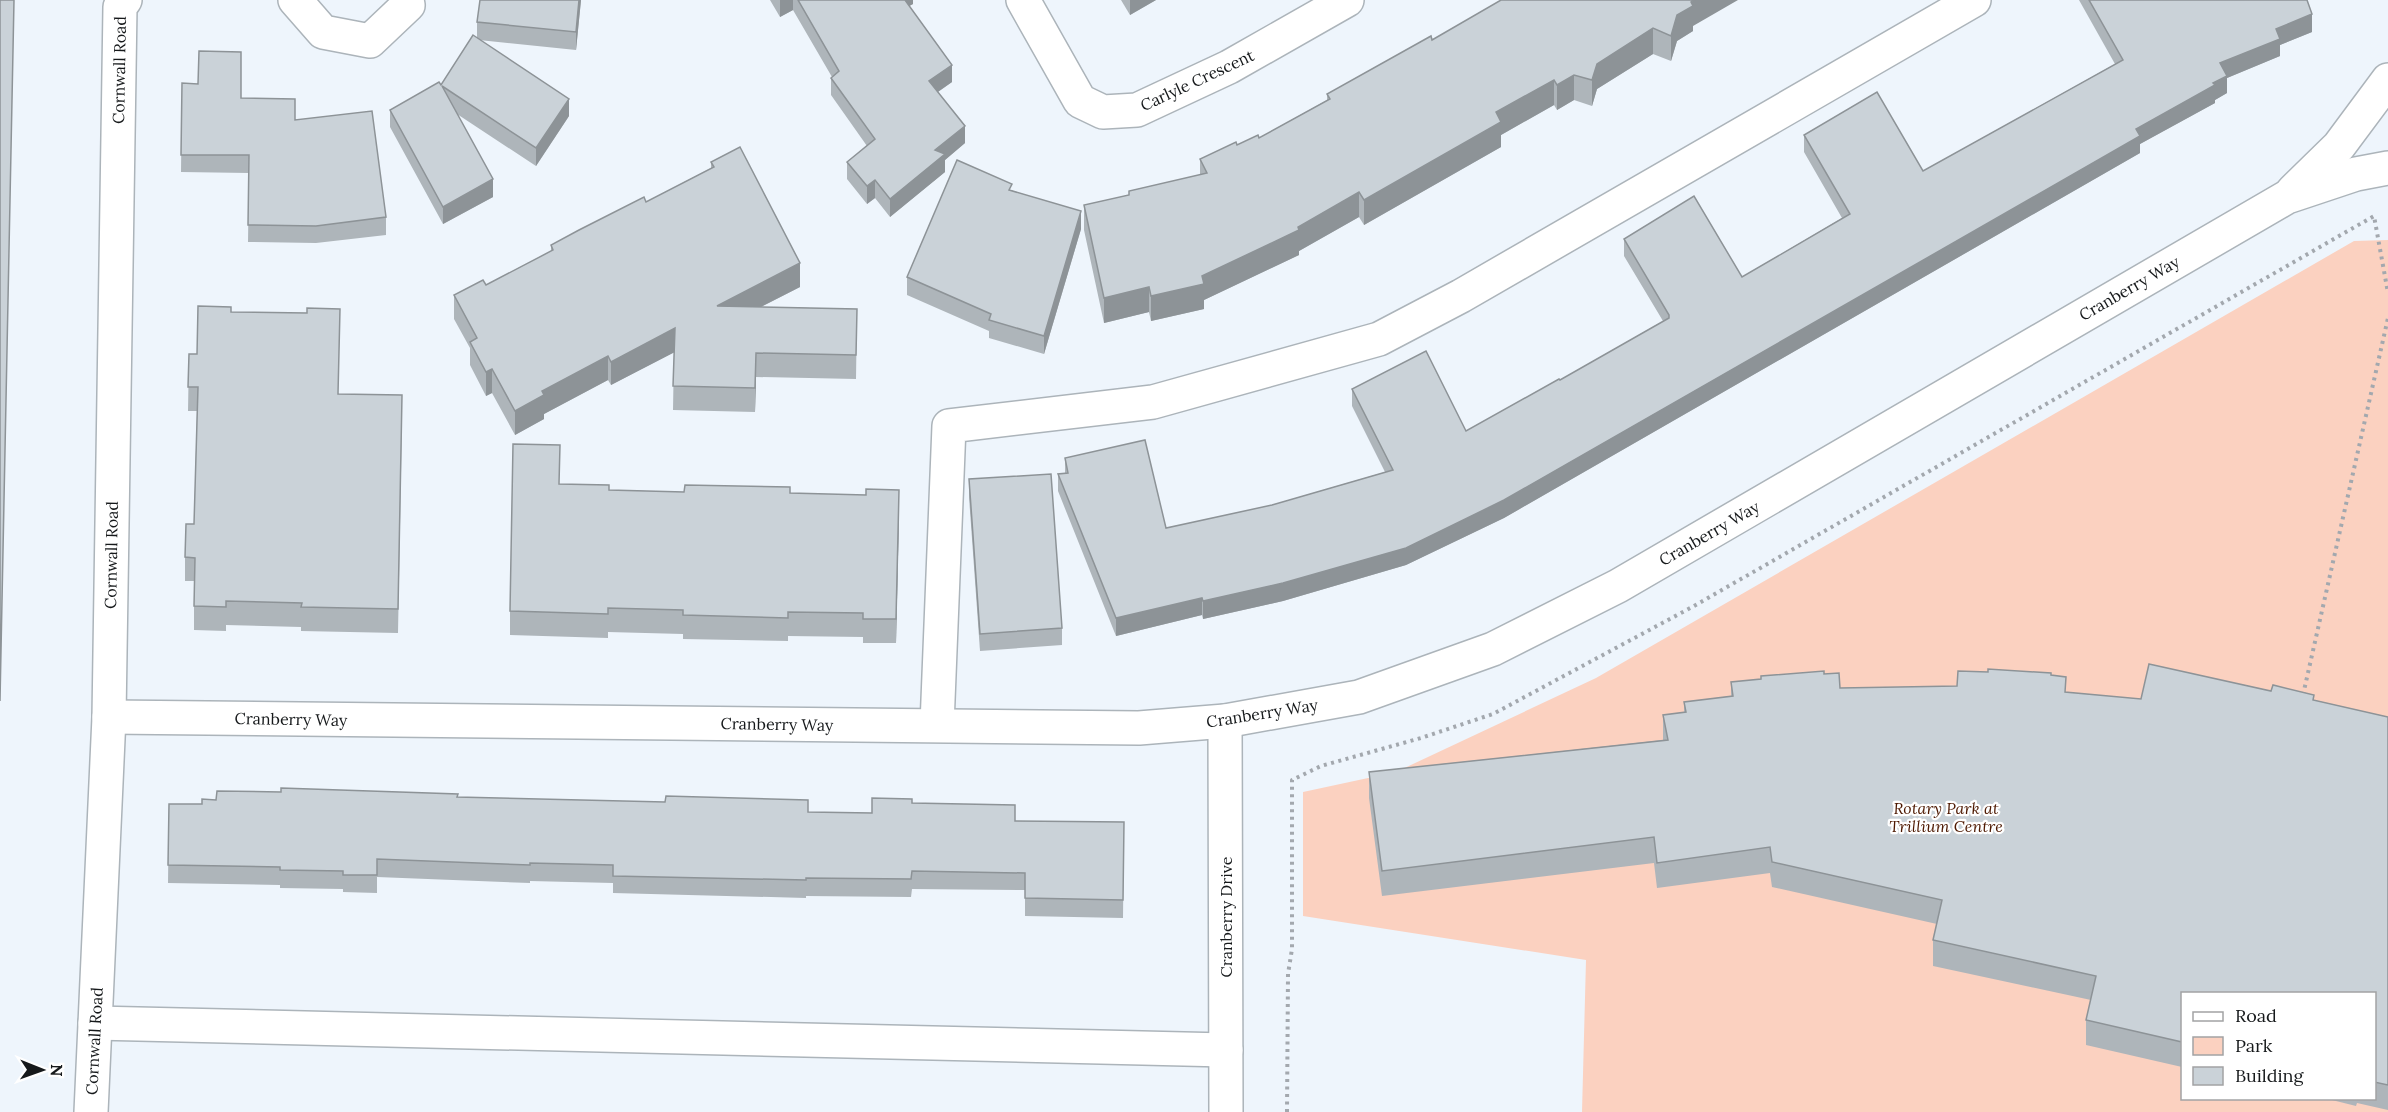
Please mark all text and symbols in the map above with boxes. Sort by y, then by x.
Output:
street label: Cornwall Road [108,15,130,124]
street label: Carlyle Crescent [1137,45,1258,115]
street label: Cranberry Way [2075,251,2183,325]
street label: Cranberry Way [1655,496,1763,570]
street label: Cornwall Road [100,500,122,609]
street label: Cranberry Way [1205,694,1320,732]
street label: Cranberry Way [235,708,348,730]
street label: Cranberry Way [721,713,834,735]
park label: Rotary Park at Trillium Centre [1889,798,2003,836]
street label: Cranberry Drive [1216,856,1236,977]
street label: Cornwall Road [81,986,107,1095]
legend [2181,992,2376,1100]
text: Road [2235,1004,2277,1027]
text: Park [2235,1034,2273,1057]
north arrow [12,1040,72,1100]
text: N [47,1064,67,1077]
text: Building [2235,1064,2305,1087]

